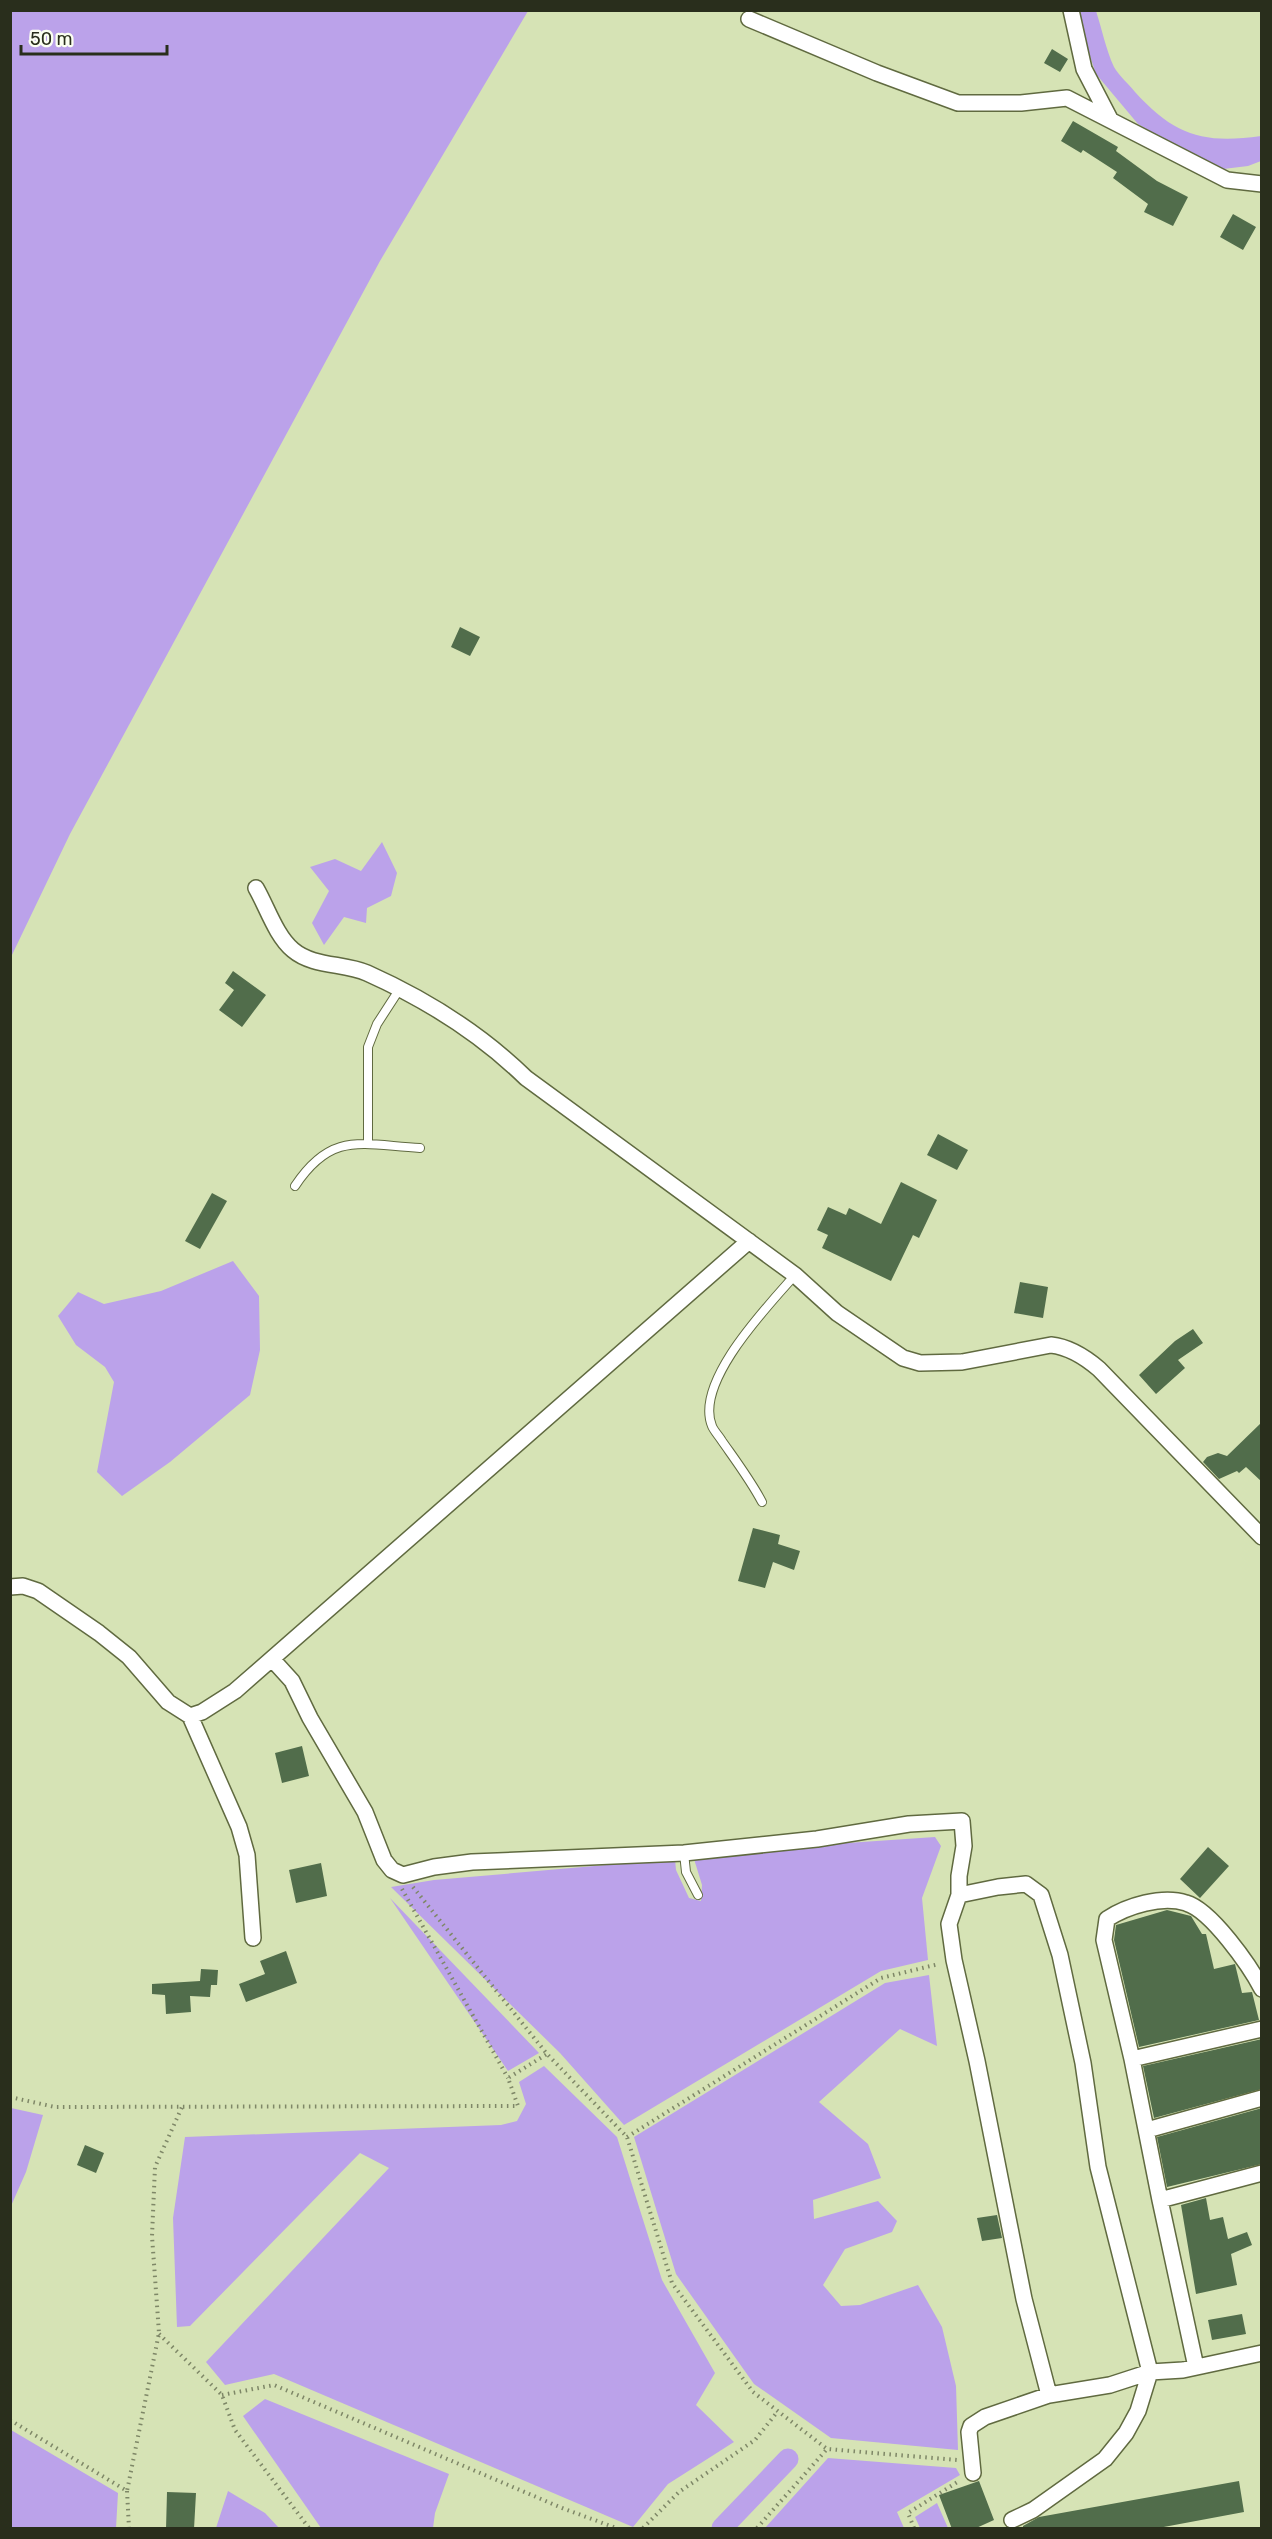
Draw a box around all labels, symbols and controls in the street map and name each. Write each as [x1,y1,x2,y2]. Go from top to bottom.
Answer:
scale bar [21,18,166,56]
text: 50 m [30,28,73,50]

